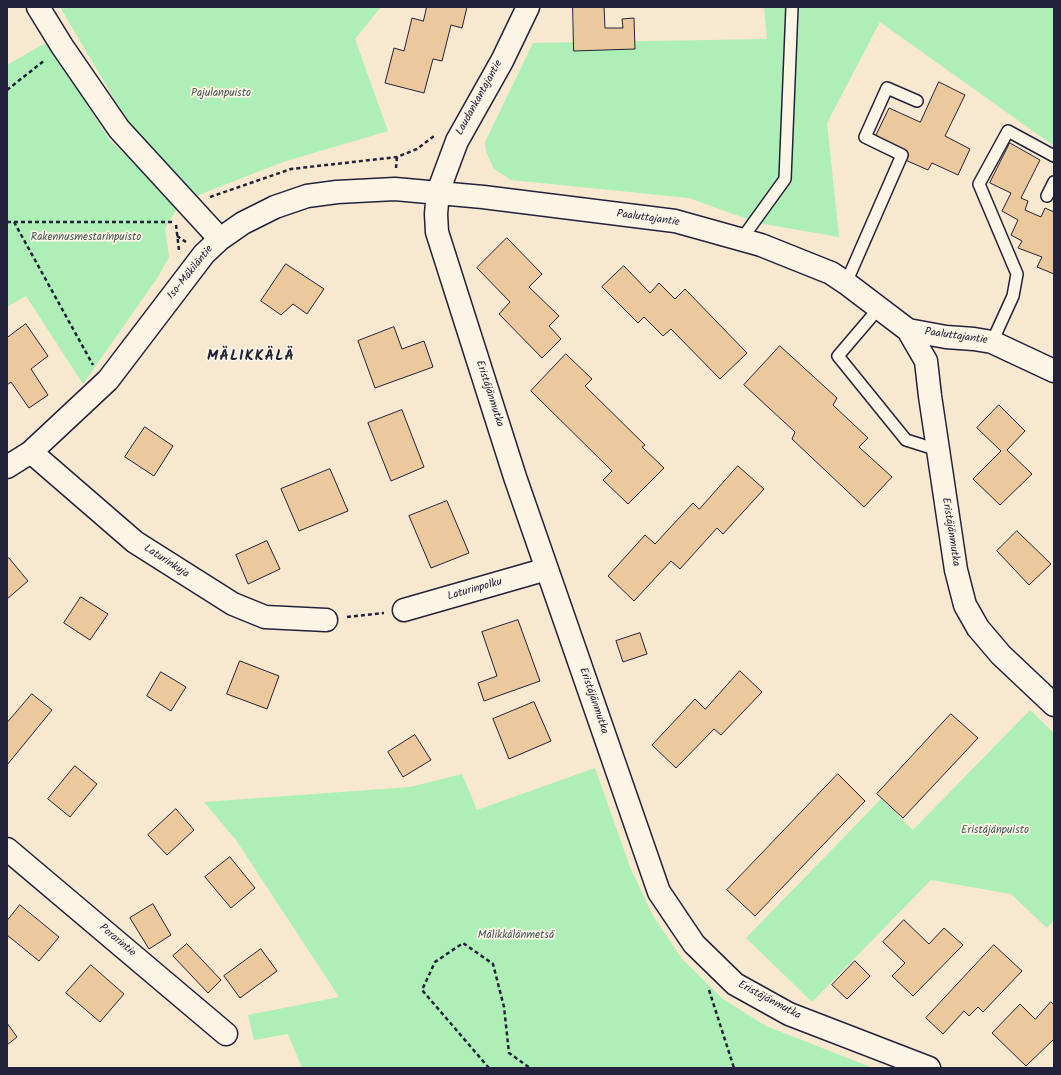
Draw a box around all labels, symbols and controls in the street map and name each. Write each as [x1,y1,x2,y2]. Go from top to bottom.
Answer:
street label: Laudankantajantie [454,58,506,138]
park label: Pajulanpuisto [191,87,251,101]
street label: Paaluttajantie [616,208,680,230]
park label: Rakennusmestarinpuisto [31,231,141,245]
street label: Iso-Mäkiläntie [165,243,217,303]
street label: Paaluttajantie [924,326,988,348]
district label: MÄLIKKÄLÄ [207,348,295,366]
street label: Eristäjänmutka [472,359,506,429]
street label: Eristäjänmutka [938,497,962,567]
street label: Laturinkuja [141,543,191,581]
street label: Laturinpolku [446,576,504,604]
street label: Eristäjänmutka [575,666,611,736]
park label: Eristäjänpuisto [961,824,1029,838]
street label: Porarintie [96,922,138,960]
park label: Mälikkälänmetsä [478,929,554,943]
street label: Eristäjänmutka [735,979,803,1023]

